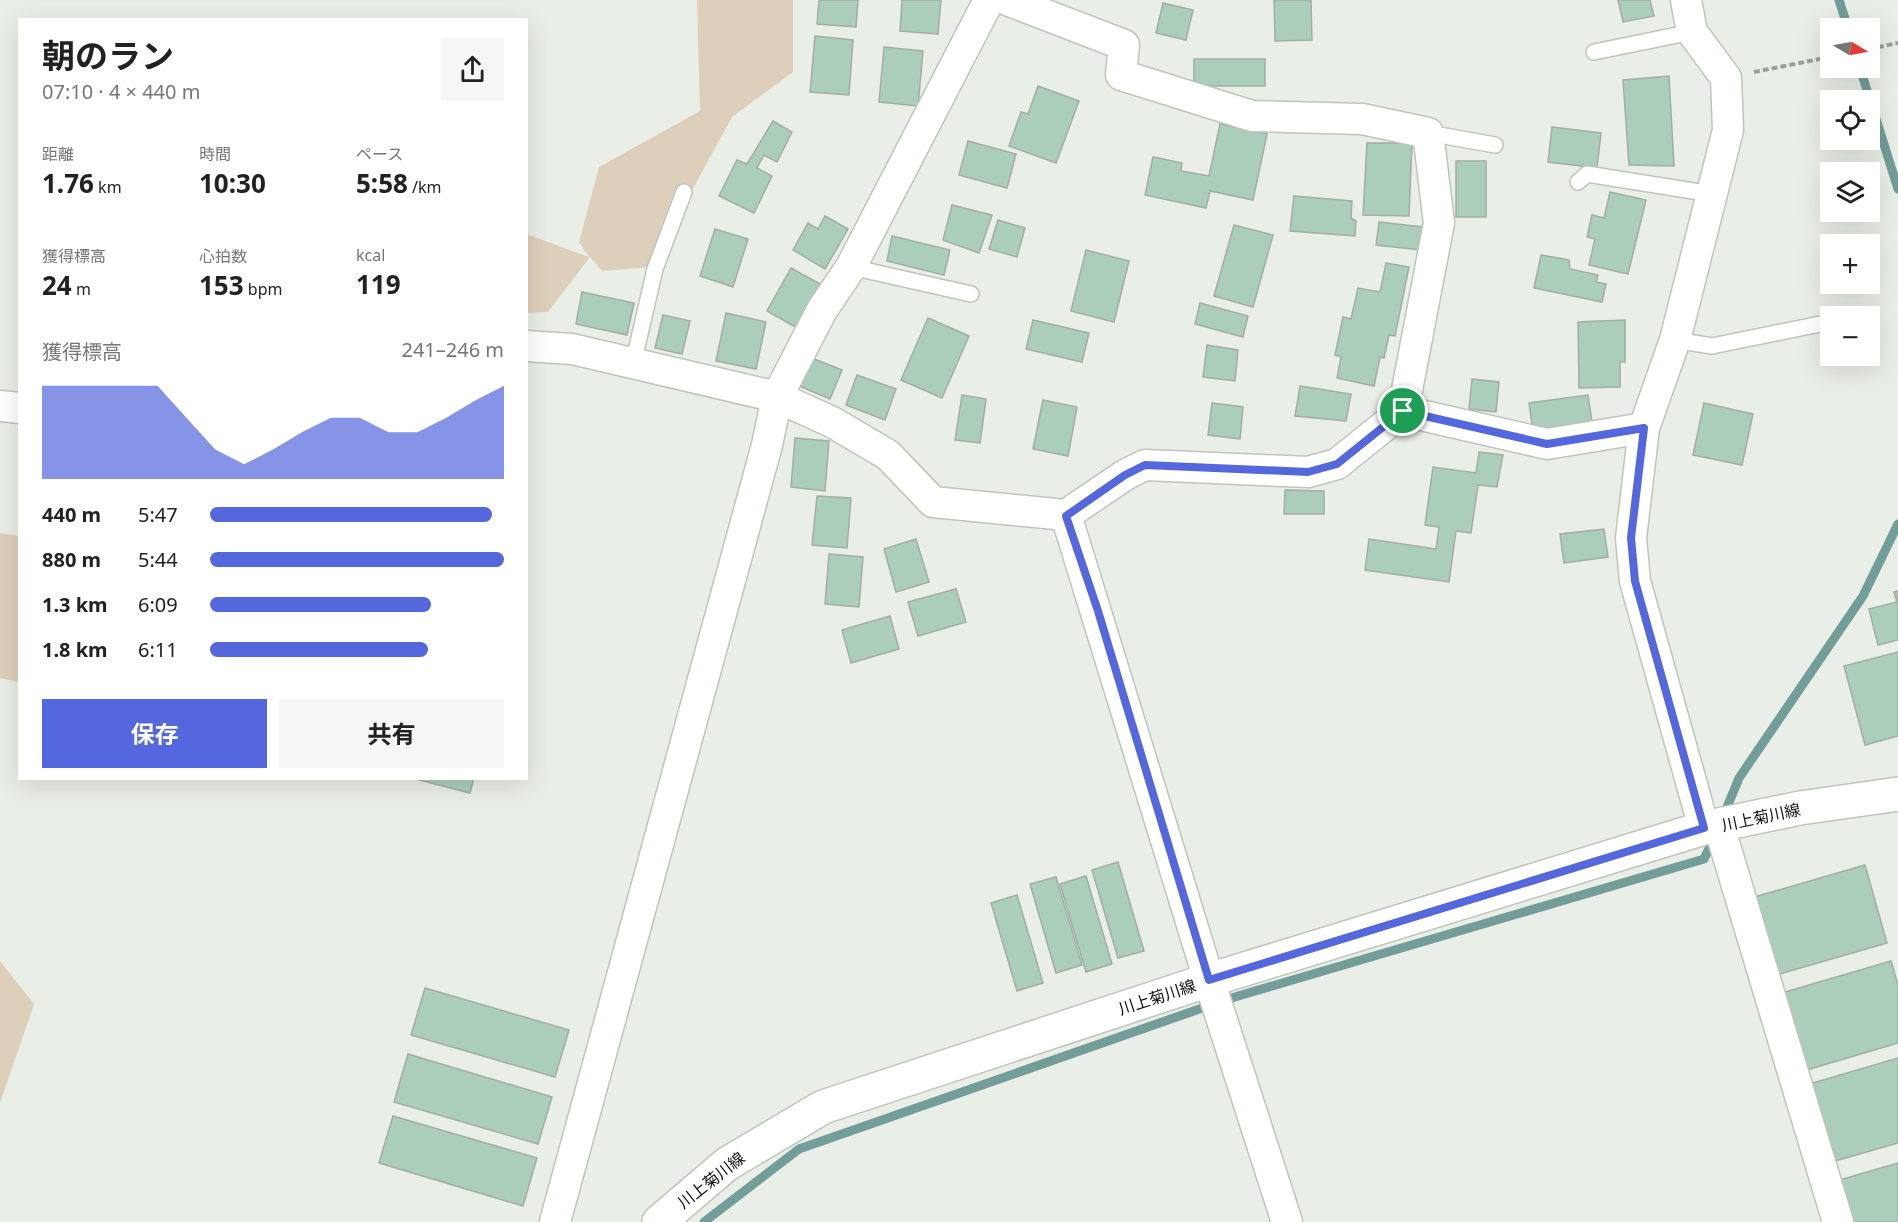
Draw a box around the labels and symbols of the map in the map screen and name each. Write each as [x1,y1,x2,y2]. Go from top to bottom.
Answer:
north arrow [1820,18,1880,78]
pin [1377,385,1428,436]
street label: 川上菊川線 [1720,798,1802,836]
street label: 川上菊川線 [1116,974,1198,1020]
street label: 川上菊川線 [673,1147,749,1213]

